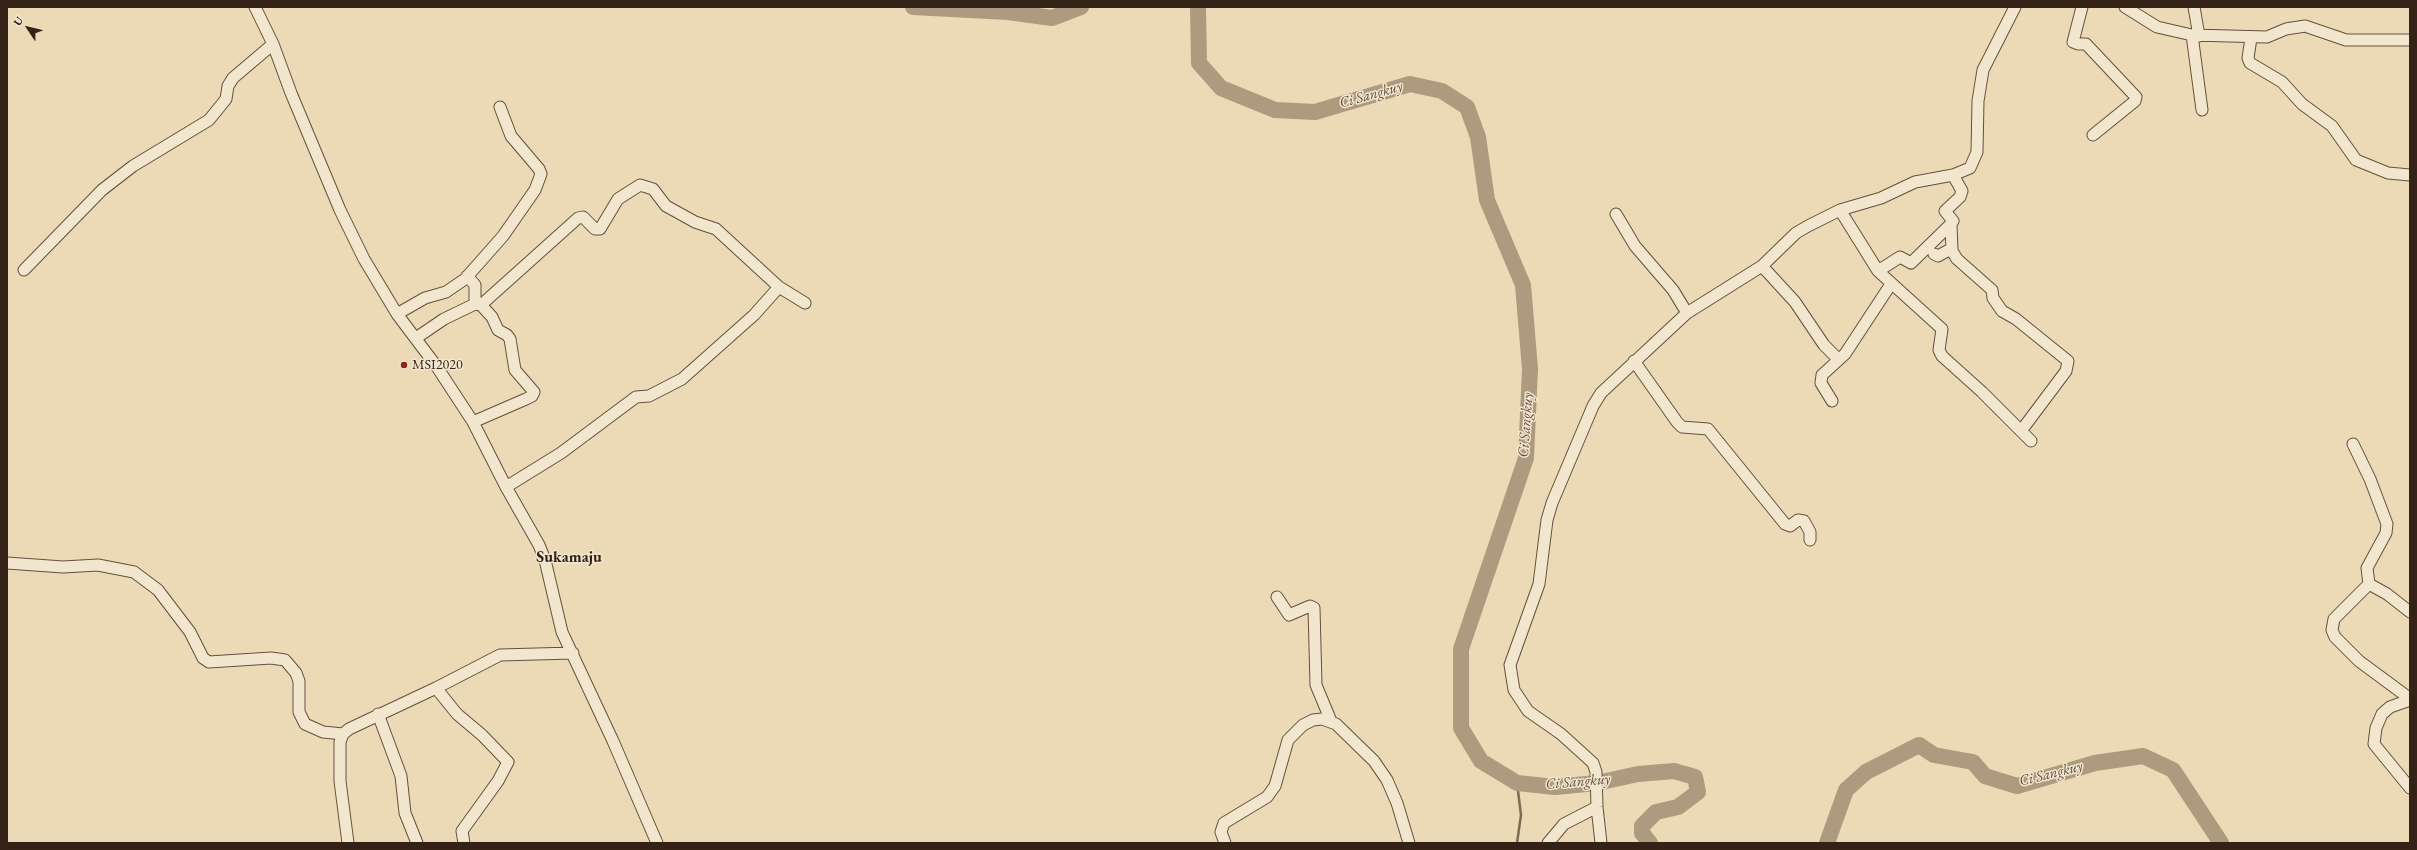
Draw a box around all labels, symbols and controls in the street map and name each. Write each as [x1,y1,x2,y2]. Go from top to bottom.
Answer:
north arrow [8,8,48,48]
text: U [10,14,26,28]
water label: Ci Sangkuy [1337,77,1405,113]
place label: MSI2020 [412,357,463,373]
marker: MSI2020 [399,360,409,370]
water label: Ci Sangkuy [1515,392,1537,458]
district label: Sukamaju [536,548,602,568]
water label: Ci Sangkuy [2017,757,2085,791]
water label: Ci Sangkuy [1545,770,1611,794]

